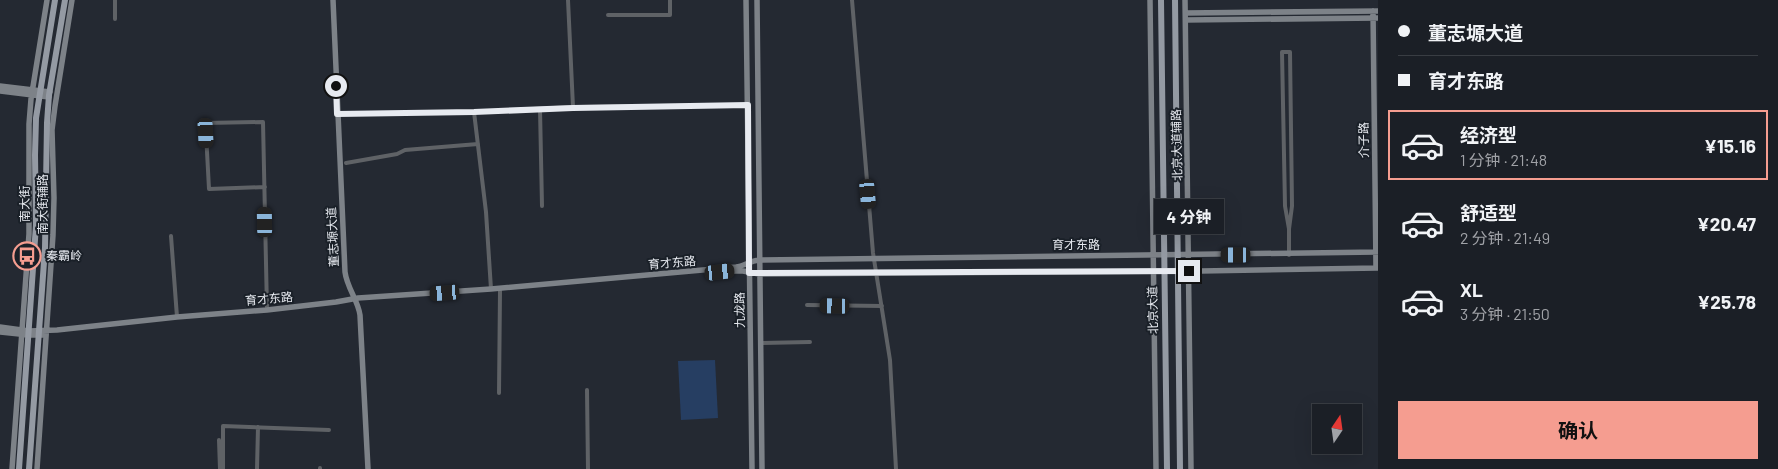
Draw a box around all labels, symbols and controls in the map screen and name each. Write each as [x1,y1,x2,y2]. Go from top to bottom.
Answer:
text: 董志塬大道 [1428,21,1523,44]
text: 育才东路 [1428,69,1504,92]
route start [325,75,347,97]
street label: 北京大道辅路 [1168,109,1184,181]
car [197,118,214,148]
street label: 介子路 [1356,122,1370,158]
icon: car [1400,123,1445,168]
text: 经济型 [1460,123,1517,146]
text: ¥15.16 [1704,134,1756,157]
text: 1 分钟 · 21:48 [1460,150,1547,169]
street label: 南大街辅路 [35,174,49,234]
car [859,178,876,210]
street label: 南大街 [17,186,31,222]
callout: 4 分钟 [1154,198,1224,234]
icon: car [1400,201,1445,246]
text: 舒适型 [1460,201,1517,224]
car [257,207,272,237]
street label: 董志塬大道 [323,207,341,267]
text: 4 分钟 [1167,207,1211,226]
text: ¥20.47 [1697,212,1756,235]
text: 2 分钟 · 21:49 [1460,228,1550,247]
street label: 育才东路 [1052,237,1100,251]
bus stop icon: 秦霸岭 [12,241,42,271]
place label: 秦霸岭 [46,248,82,262]
car [1221,248,1251,263]
street label: 育才东路 [647,253,696,271]
route end [1178,260,1200,282]
car [704,263,735,281]
text: XL [1460,278,1483,301]
icon: car [1400,279,1445,324]
car [429,284,460,302]
street label: 北京大道 [1145,286,1159,334]
street label: 育才东路 [244,289,293,307]
text: ¥25.78 [1697,290,1756,313]
street label: 九龙路 [732,292,746,328]
car [819,298,850,314]
text: 3 分钟 · 21:50 [1460,304,1550,323]
button: 确认 [1398,401,1758,459]
north arrow [1312,404,1362,454]
map controls [1312,404,1362,454]

